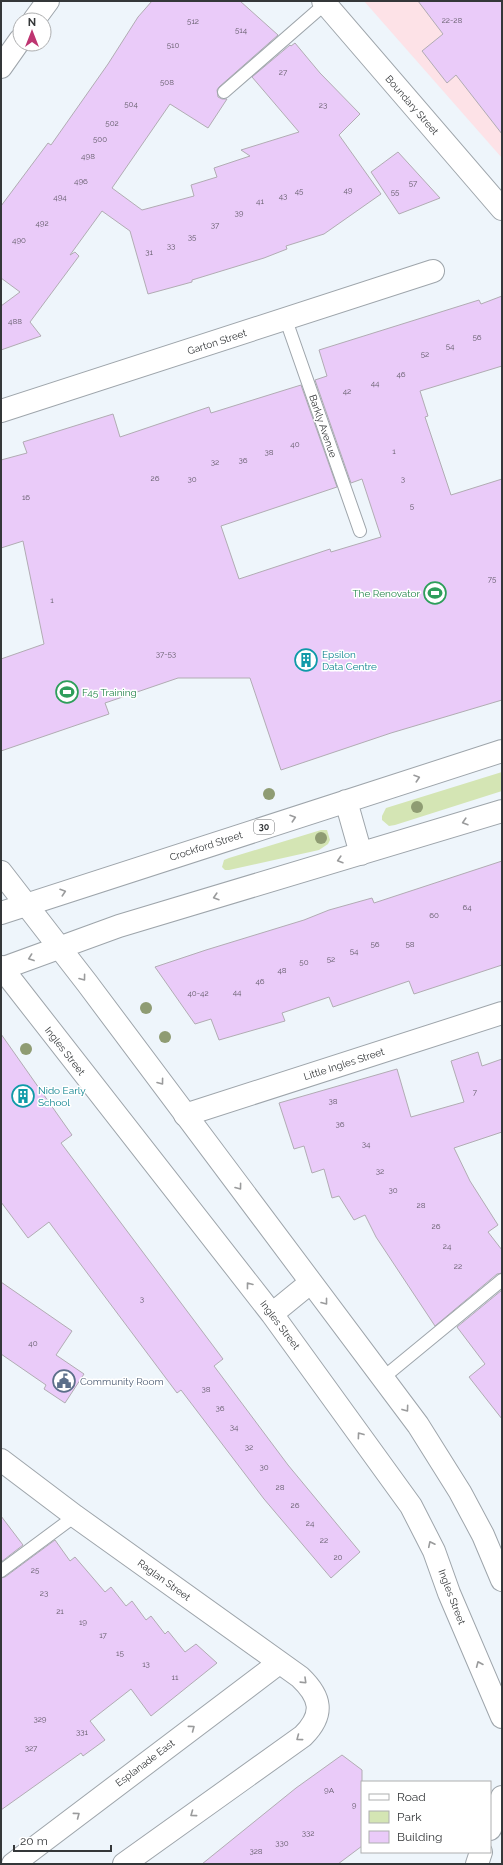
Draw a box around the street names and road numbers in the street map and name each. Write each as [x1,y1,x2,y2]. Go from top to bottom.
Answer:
street label: Boundary Street [383,73,441,137]
street label: Garton Street [186,327,249,357]
street label: Barkly Avenue [307,393,339,459]
road number: 30 [254,820,274,834]
street label: Crockford Street [168,829,244,863]
street label: Ingles Street [43,1025,88,1078]
street label: Little Ingles Street [302,1046,386,1082]
street label: Ingles Street [258,1298,302,1352]
street label: Raglan Street [136,1557,193,1603]
street label: Ingles Street [436,1568,468,1627]
street label: Esplanade East [113,1737,177,1789]

